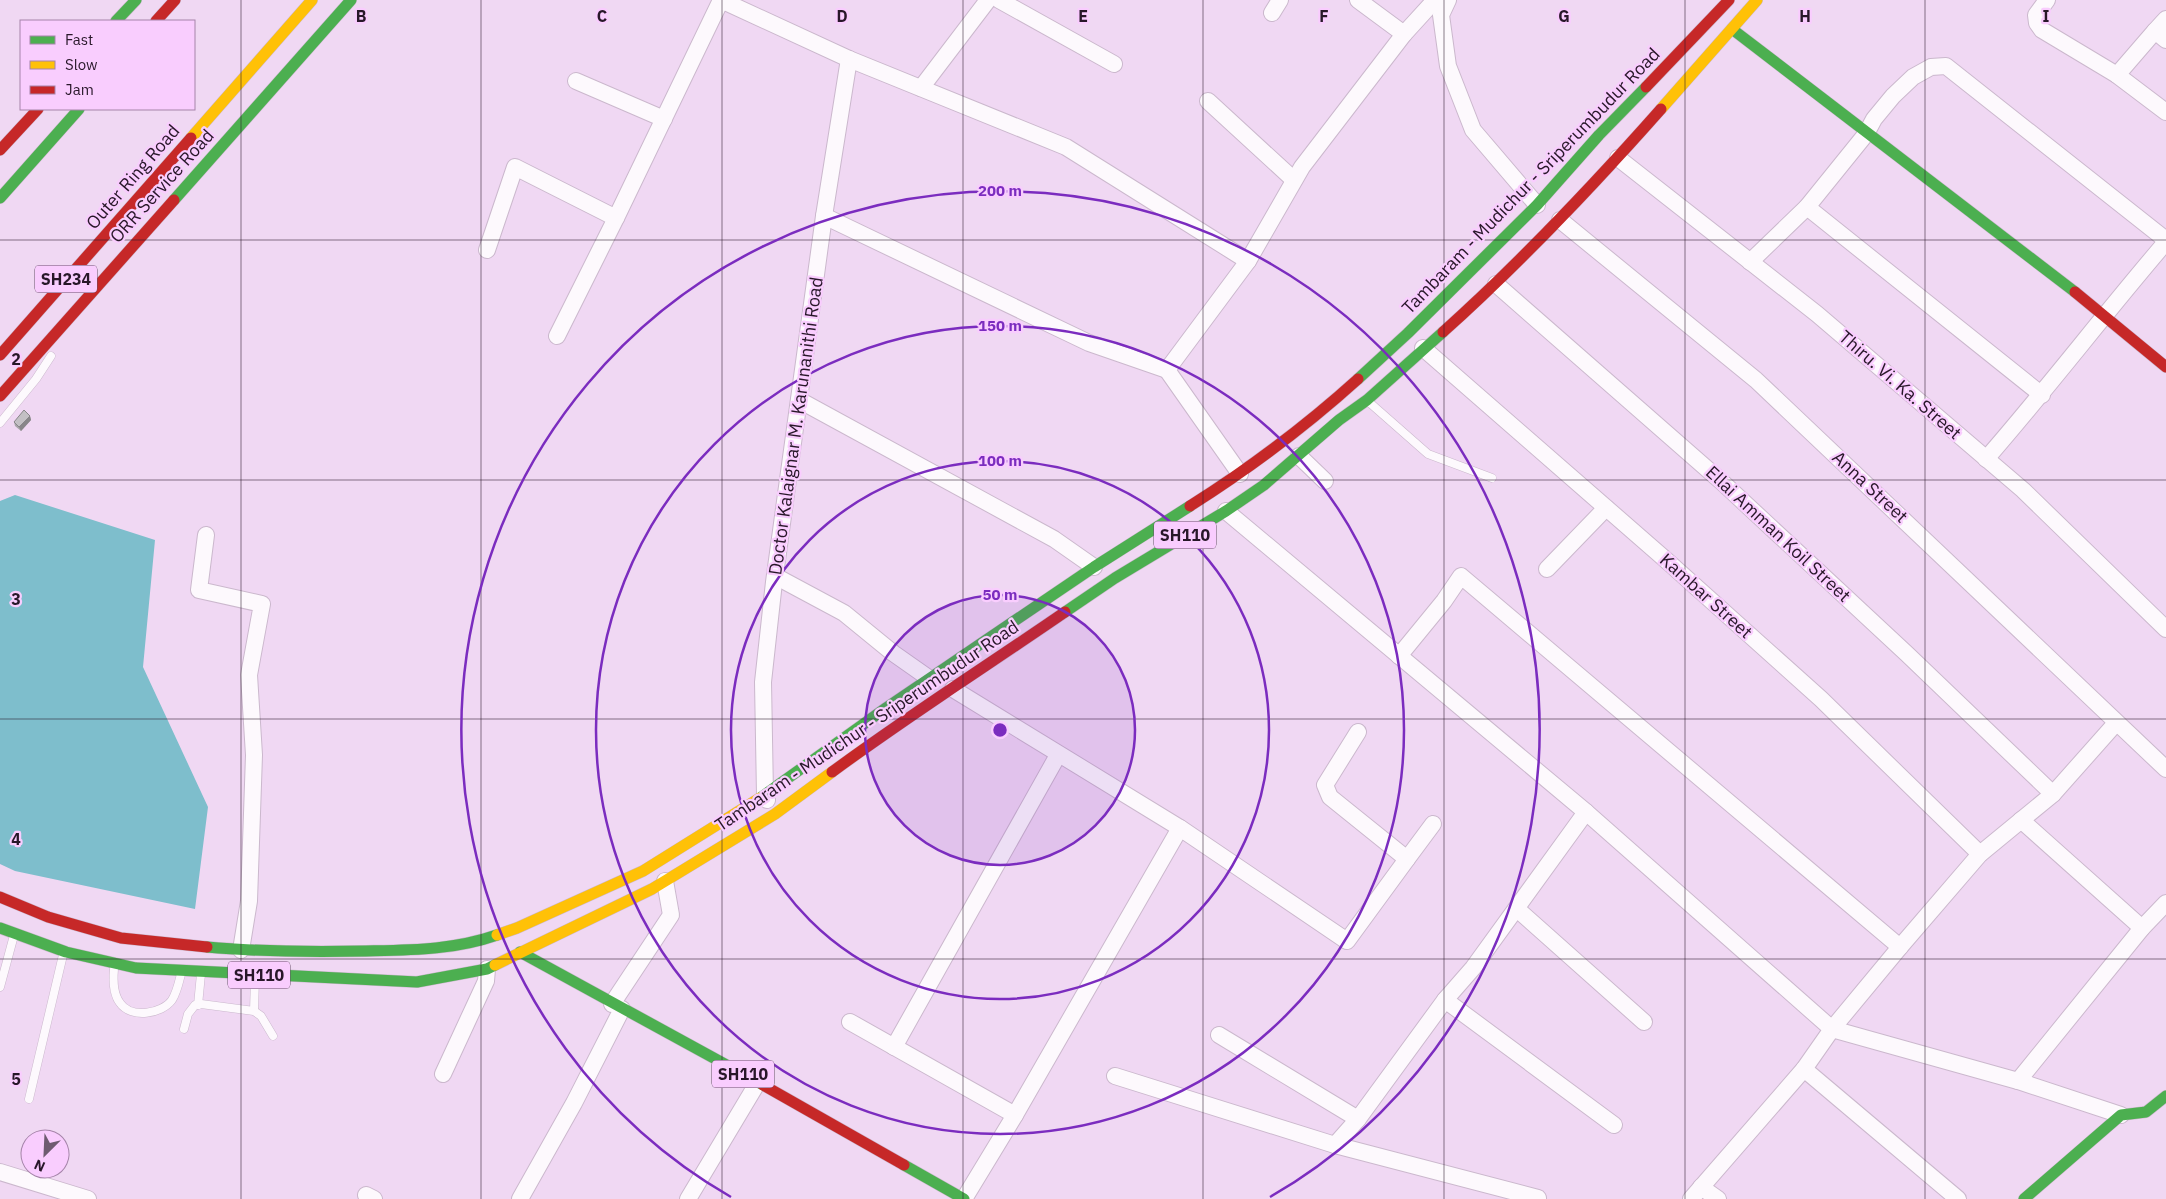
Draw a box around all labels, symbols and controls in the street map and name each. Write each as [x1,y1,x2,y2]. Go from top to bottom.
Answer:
text: B [356,6,367,26]
text: C [597,6,607,26]
text: D [836,6,848,26]
text: E [1078,6,1088,26]
text: F [1319,6,1329,26]
text: G [1558,6,1570,26]
text: H [1799,6,1811,26]
text: I [2043,6,2050,26]
legend [20,20,195,110]
text: Fast [65,30,93,49]
street label: Tambaram - Mudichur - Sriperumbudur Road [1397,43,1664,319]
text: Slow [65,55,98,74]
text: Jam [65,80,94,99]
street label: Outer Ring Road [81,120,184,234]
street label: ORR Service Road [105,124,219,247]
text: 200 m [978,181,1022,200]
road number: SH234 [35,266,97,292]
street label: Doctor Kalaignar M. Karunanithi Road [763,275,828,577]
text: 150 m [978,316,1022,335]
street label: Thiru. Vi. Ka. Street [1834,325,1966,444]
text: 2 [11,349,21,369]
street label: Anna Street [1828,446,1913,528]
text: 100 m [978,451,1022,470]
street label: Ellai Amman Koil Street [1701,461,1856,607]
road number: SH110 [1154,522,1216,548]
street label: Kambar Street [1655,548,1757,643]
text: 50 m [983,585,1017,604]
text: 3 [11,589,21,609]
street label: Tambaram - Mudichur - Sriperumbudur Road [710,615,1023,836]
centre of rings [991,721,1009,739]
text: 4 [11,829,21,849]
road number: SH110 [228,962,290,988]
road number: SH110 [712,1060,774,1088]
text: 5 [11,1069,21,1089]
north arrow [20,1129,70,1179]
text: N [31,1156,48,1176]

